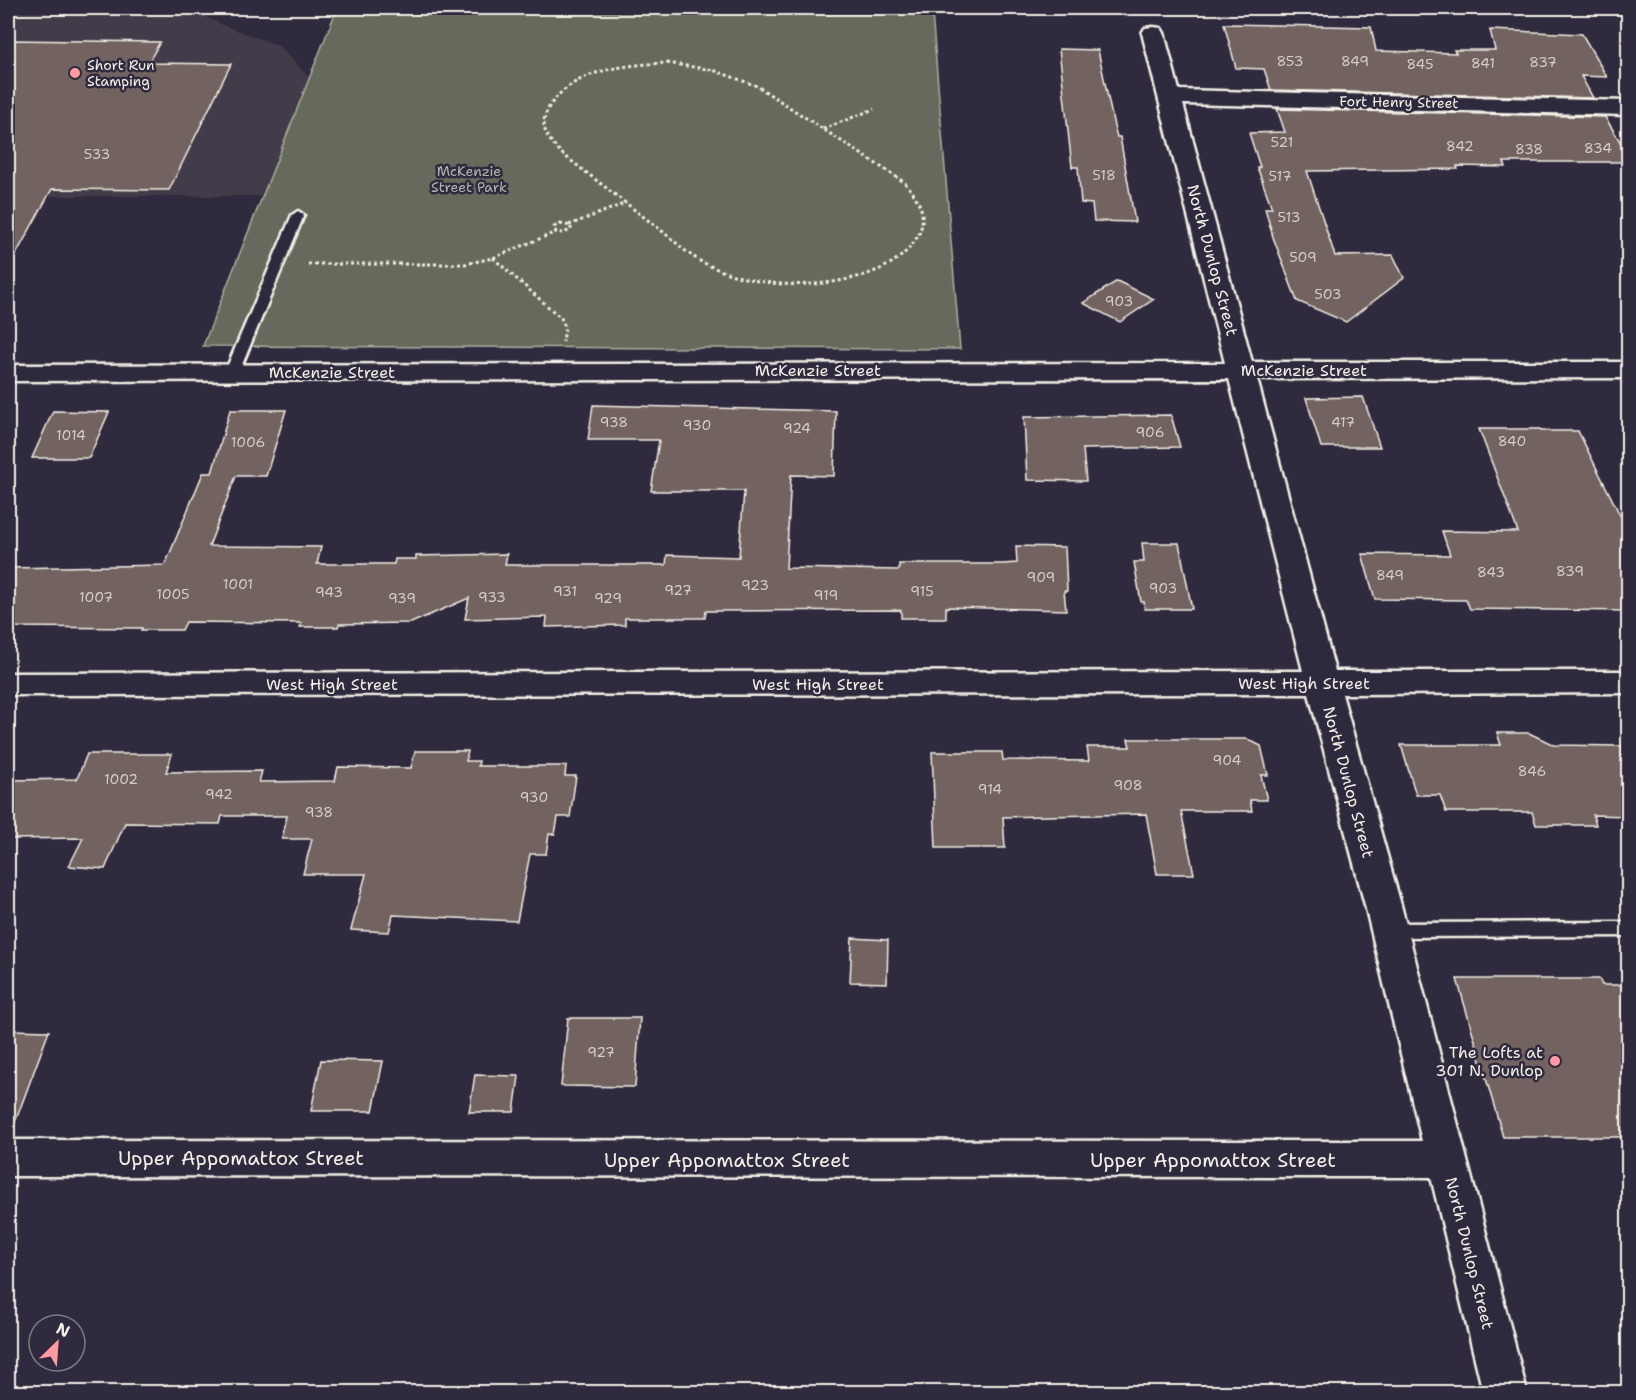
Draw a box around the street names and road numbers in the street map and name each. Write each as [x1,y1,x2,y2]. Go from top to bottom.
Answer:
street label: Fort Henry Street [1339,92,1459,112]
street label: North Dunlop Street [1182,182,1243,338]
street label: McKenzie Street [755,360,881,381]
street label: McKenzie Street [1241,360,1367,381]
street label: McKenzie Street [269,362,395,383]
street label: West High Street [1238,673,1370,694]
street label: West High Street [266,674,398,695]
street label: West High Street [752,674,884,695]
street label: North Dunlop Street [1318,704,1379,860]
street label: Upper Appomattox Street [118,1145,364,1171]
street label: Upper Appomattox Street [604,1147,850,1173]
street label: Upper Appomattox Street [1090,1147,1336,1173]
street label: North Dunlop Street [1440,1175,1499,1331]

